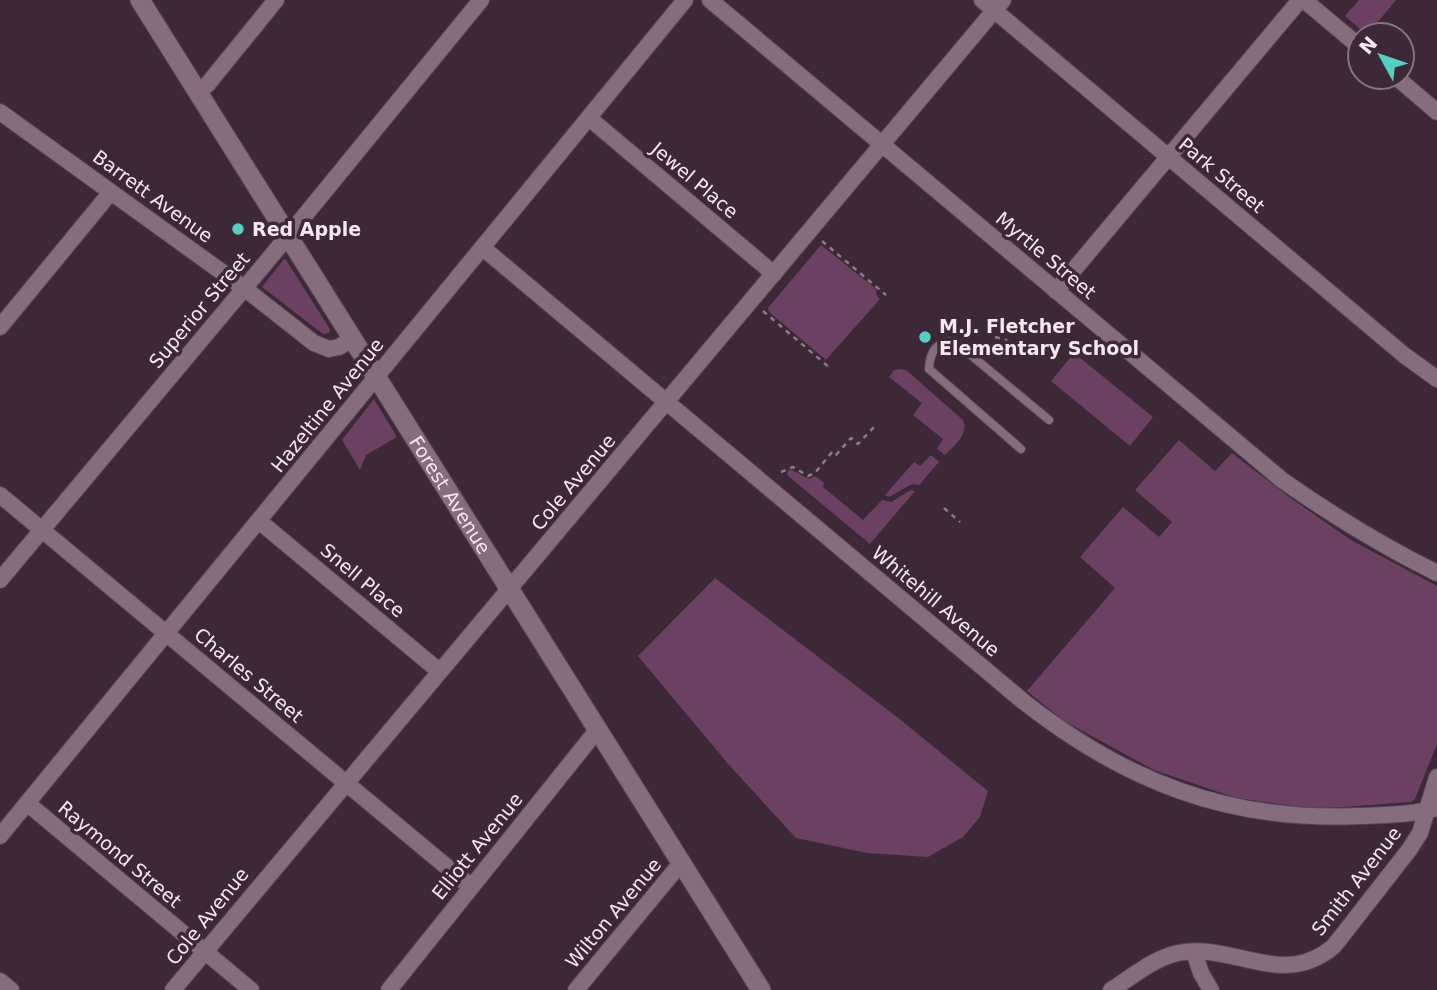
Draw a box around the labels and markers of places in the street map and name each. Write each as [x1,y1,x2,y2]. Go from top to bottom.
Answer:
place label: Red Apple [252,218,361,240]
marker: Red Apple [230,221,246,237]
place label: M.J. Fletcher Elementary School [939,315,1139,359]
marker: M.J. Fletcher Elementary School [917,329,933,345]

